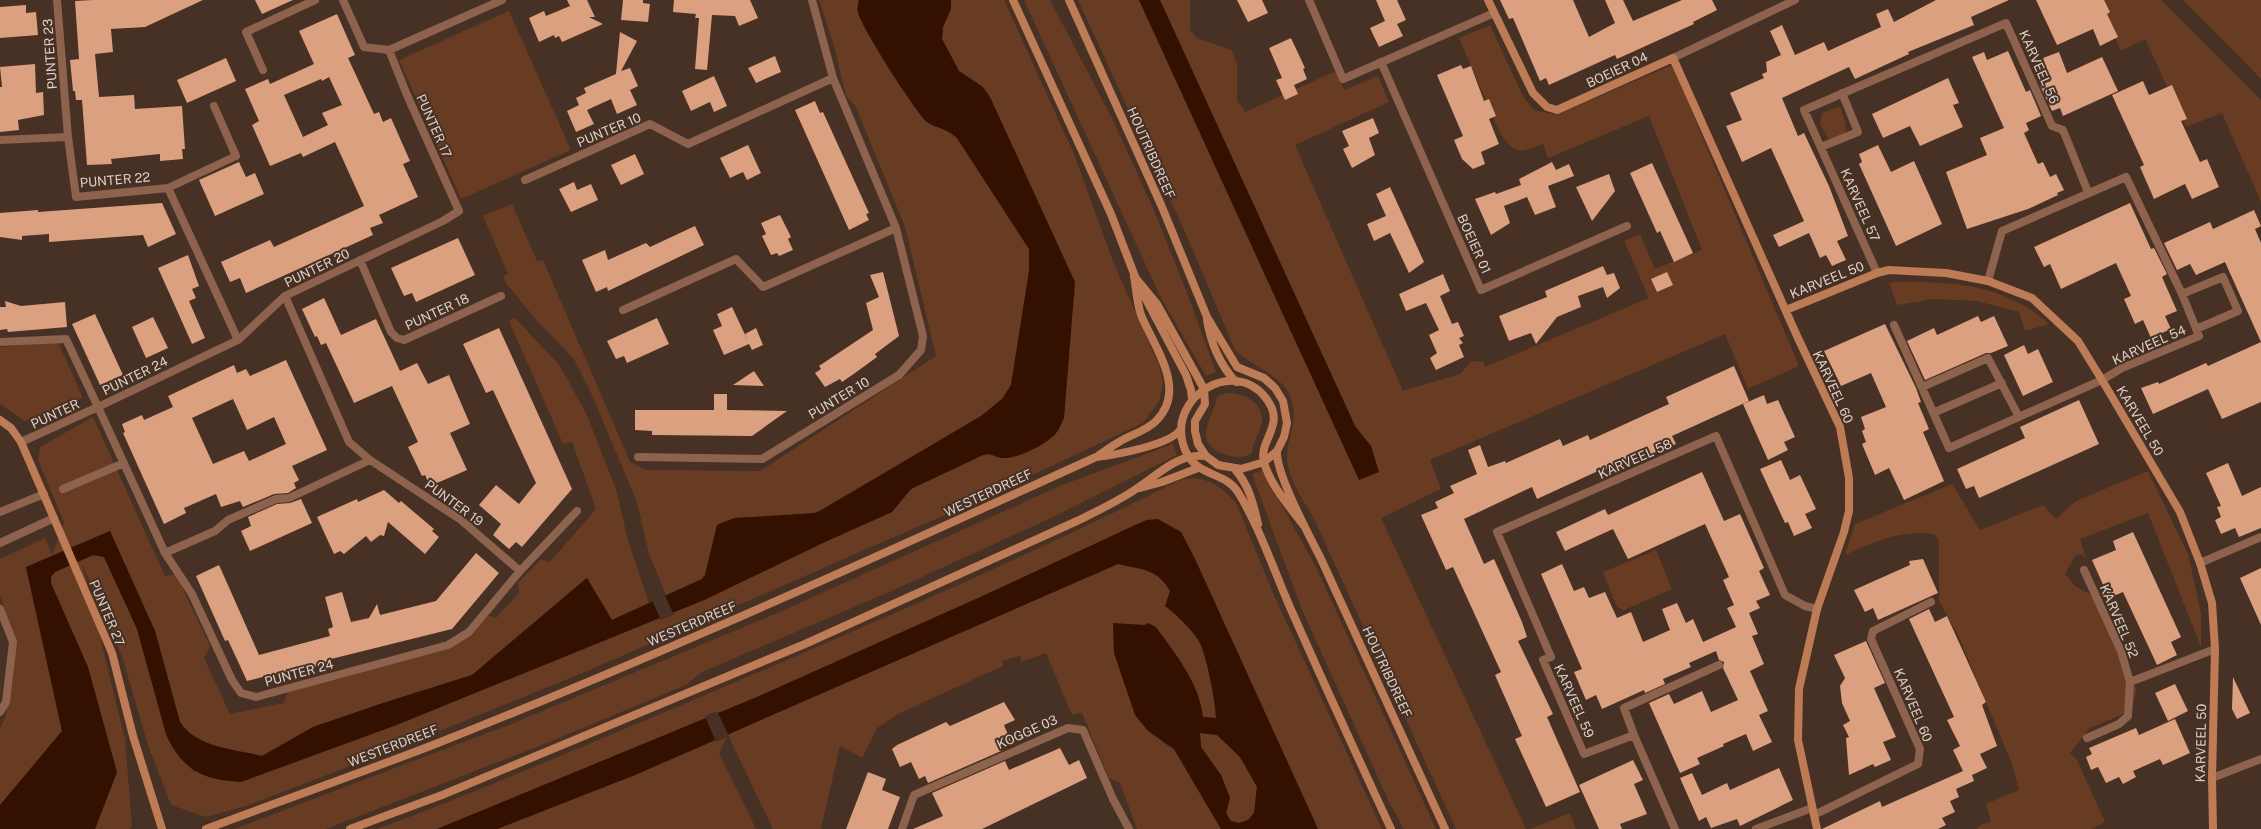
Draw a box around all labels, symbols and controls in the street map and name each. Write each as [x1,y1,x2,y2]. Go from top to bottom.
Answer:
street label: PUNTER 23 [40,18,60,90]
street label: KARVEEL 56 [2016,28,2062,106]
street label: BOEIER 04 [1584,49,1650,91]
street label: PUNTER 17 [413,92,455,160]
street label: HOUTRIBDREEF [1124,105,1178,202]
street label: PUNTER 10 [575,110,643,150]
street label: KARVEEL 57 [1837,166,1883,244]
street label: PUNTER 22 [79,169,151,191]
street label: BOEIER 01 [1454,212,1494,276]
street label: PUNTER 20 [282,246,352,290]
street label: KARVEEL 50 [1788,258,1866,302]
street label: PUNTER 18 [403,291,471,333]
street label: KARVEEL 54 [2110,322,2188,368]
street label: KARVEEL 60 [1810,348,1856,426]
street label: PUNTER 24 [100,354,170,398]
street label: PUNTER 10 [806,374,872,422]
street label: KARVEEL 50 [2113,383,2167,459]
street label: PUNTER [28,396,82,432]
street label: KARVEEL 58 [1596,436,1674,482]
street label: WESTERDREEF [942,466,1035,520]
street label: PUNTER 19 [422,477,486,529]
street label: PUNTER 27 [86,578,128,649]
street label: KARVEEL 52 [2097,582,2141,660]
street label: WESTERDREEF [645,598,739,650]
street label: HOUTRIBDREEF [1359,624,1415,720]
street label: PUNTER 24 [263,657,335,689]
street label: KARVEEL 59 [1551,662,1597,740]
street label: KARVEEL 60 [1891,666,1935,744]
street label: KARVEEL 50 [2193,703,2209,782]
street label: KOGGE 03 [994,712,1060,752]
street label: WESTERDREEF [346,722,441,770]

